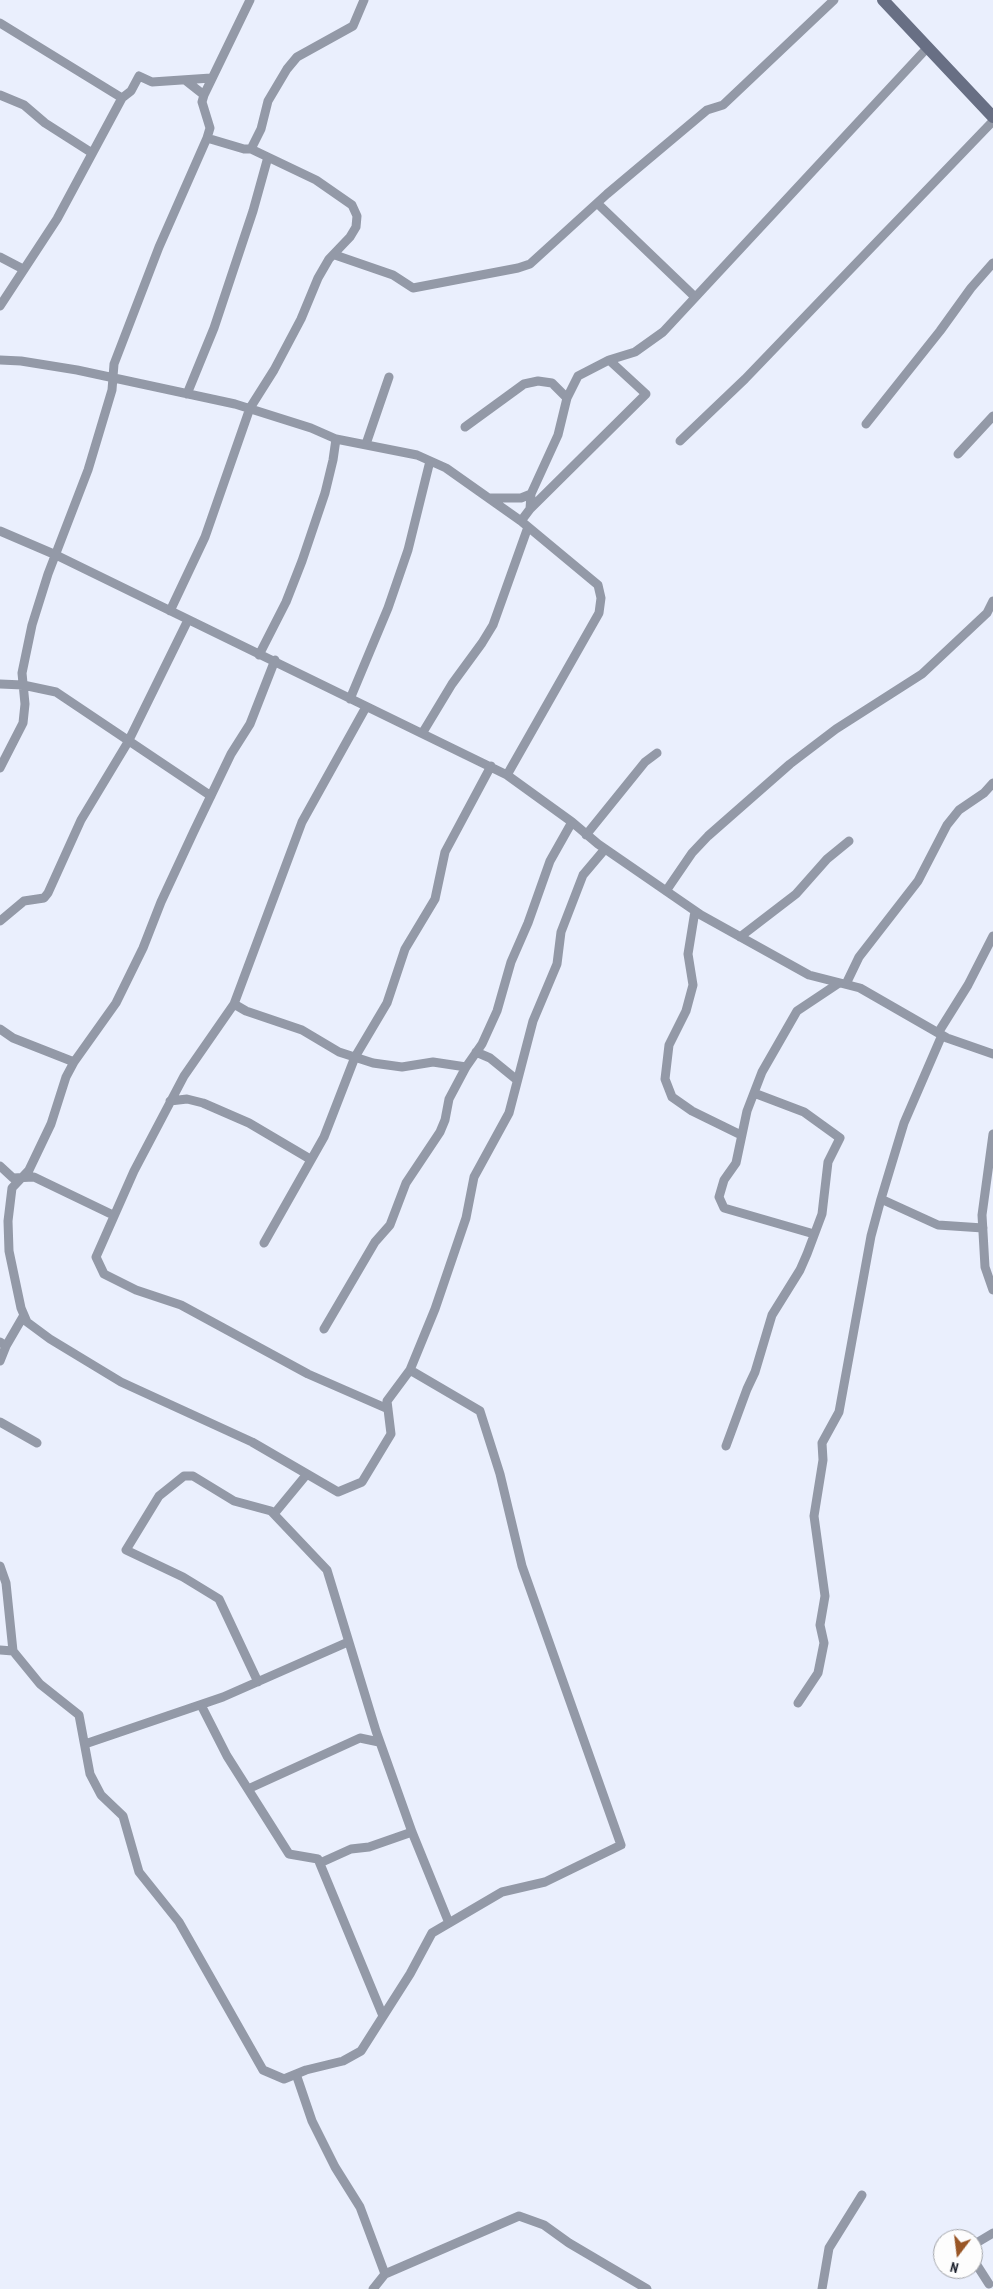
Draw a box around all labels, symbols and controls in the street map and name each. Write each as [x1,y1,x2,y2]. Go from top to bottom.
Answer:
north arrow [933,2229,983,2279]
text: N [948,2258,960,2277]

